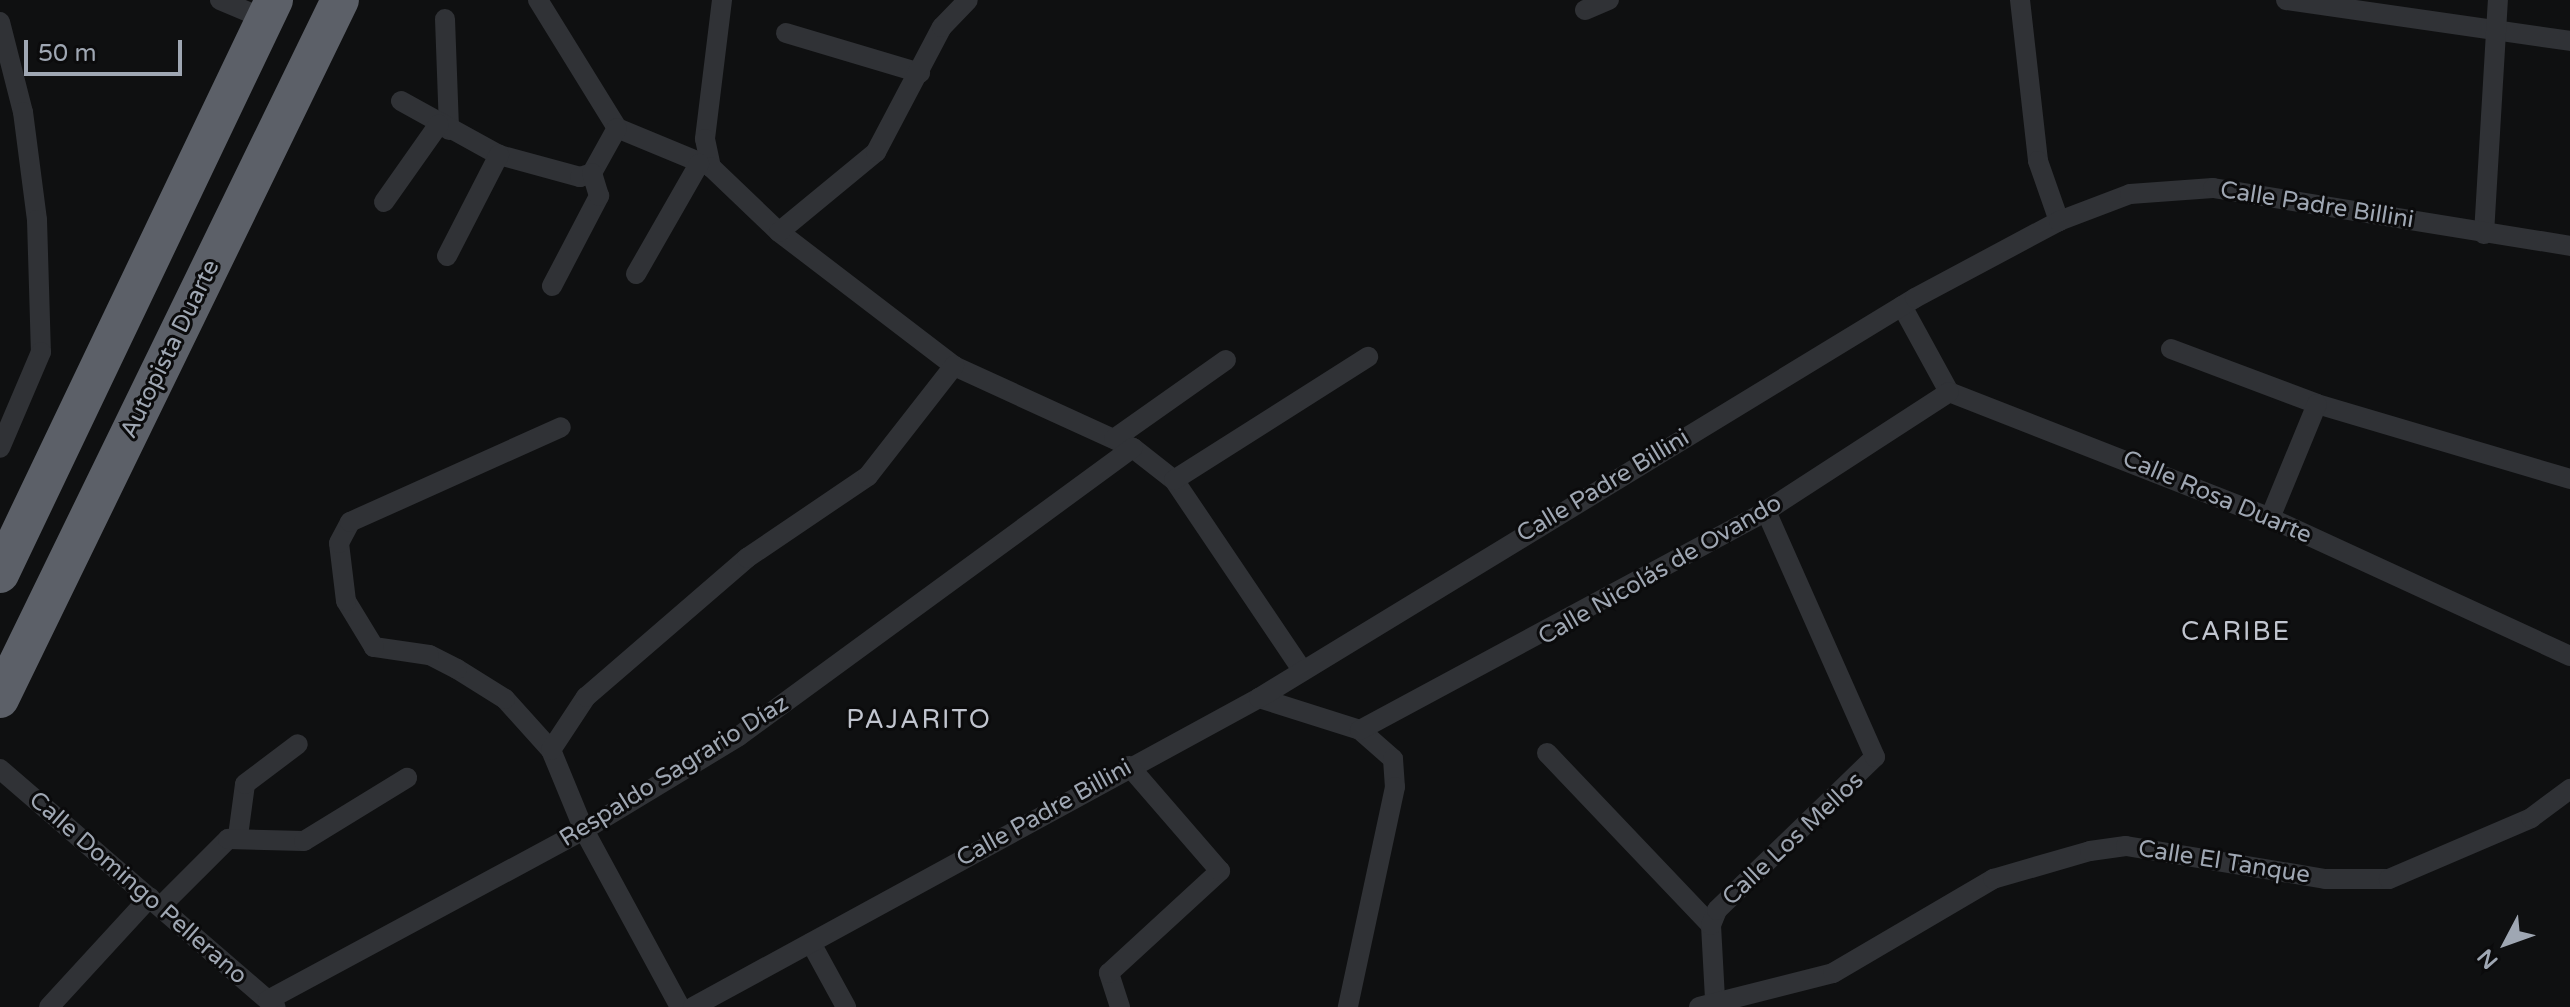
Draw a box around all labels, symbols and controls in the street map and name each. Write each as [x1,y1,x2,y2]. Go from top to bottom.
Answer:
scale bar [28,24,186,74]
text: 50 m [38,39,96,68]
street label: Calle Padre Billini [2218,175,2416,235]
street label: Autopista Duarte [114,255,226,443]
street label: Calle Padre Billini [1512,423,1694,549]
street label: Calle Rosa Duarte [2118,444,2316,550]
street label: Calle Nicolás de Ovando [1533,488,1787,652]
district label: CARIBE [2181,616,2291,648]
street label: Respaldo Sagrario Díaz [554,689,794,853]
district label: PAJARITO [846,704,992,736]
street label: Calle Padre Billini [951,753,1137,873]
street label: Calle Los Mellos [1716,766,1870,912]
street label: Calle Domingo Pellerano [23,785,253,991]
street label: Calle El Tanque [2136,834,2312,890]
north arrow [2466,903,2546,983]
text: N [2472,944,2504,974]

